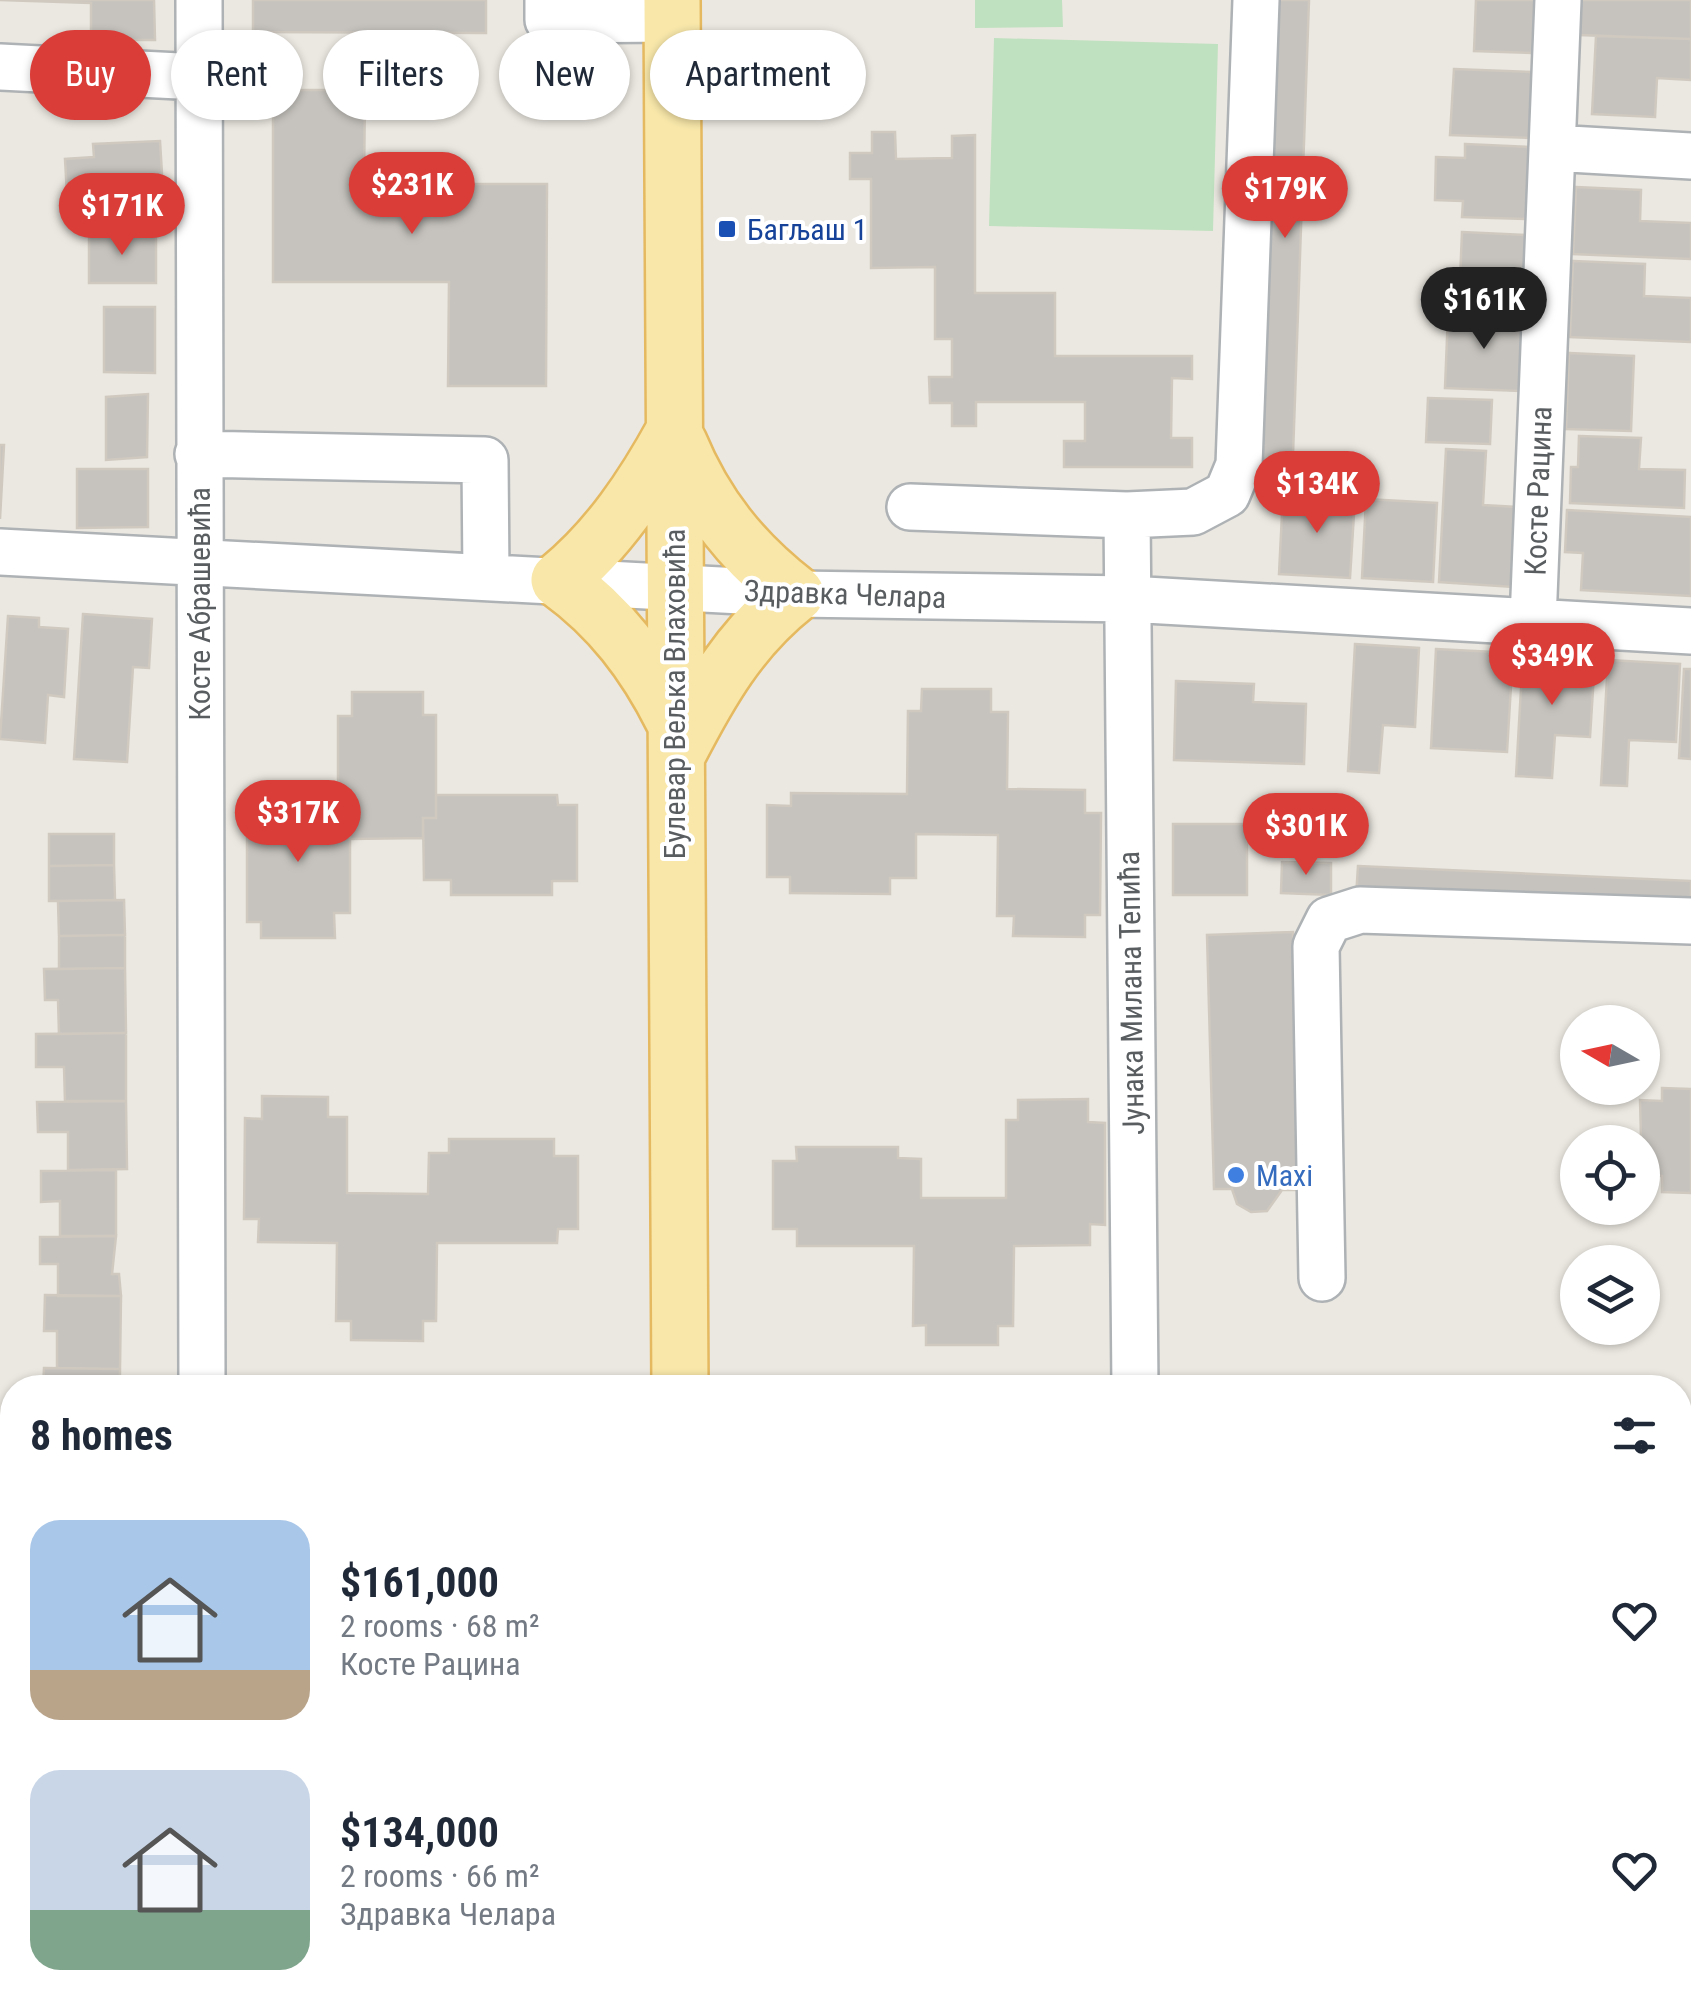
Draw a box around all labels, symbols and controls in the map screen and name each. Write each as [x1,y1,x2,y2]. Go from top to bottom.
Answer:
chip: Buy [30,30,151,120]
chip: Rent [171,30,303,120]
chip: Filters [323,30,479,120]
chip: New [499,30,630,120]
chip: Apartment [650,30,866,120]
pin: $231K [342,152,482,237]
pin: $179K [1215,156,1355,241]
text: $231K [371,165,453,203]
text: $179K [1244,169,1326,207]
pin: $171K [52,173,192,258]
text: $171K [81,186,163,224]
place label: Багљаш 1 [747,212,868,247]
marker: Багљаш 1 [716,218,738,240]
pin: $161K [1414,267,1554,352]
text: $161K [1443,280,1525,318]
street label: Косте Рацина [1518,406,1558,576]
pin: $134K [1247,451,1387,536]
text: $134K [1276,464,1358,502]
street label: Косте Абрашевића [182,487,217,721]
street label: Булевар Вељка Влаховића [657,529,692,859]
street label: Здравка Челара [743,573,947,615]
pin: $349K [1482,623,1622,708]
text: $349K [1511,636,1593,674]
pin: $317K [228,780,368,865]
text: $317K [257,793,339,831]
pin: $301K [1236,793,1376,878]
text: $301K [1265,806,1347,844]
street label: Јунака Милана Тепића [1111,851,1151,1135]
north arrow [1560,1005,1660,1105]
map controls [1560,1005,1660,1345]
button: locate [1560,1125,1660,1225]
place label: Maxi [1256,1158,1313,1193]
marker: Maxi [1225,1164,1247,1186]
button: layers [1560,1245,1660,1345]
icon: filters [1607,1408,1662,1463]
text: 8 homes [30,1411,173,1460]
text: $161,000 [340,1558,499,1607]
icon: home [110,1560,230,1680]
icon: heart [1607,1593,1662,1648]
text: 2 rooms · 68 m² [340,1607,539,1645]
text: Косте Рацина [340,1645,521,1683]
text: $134,000 [340,1808,499,1857]
icon: home [110,1810,230,1930]
icon: heart [1607,1843,1662,1898]
text: 2 rooms · 66 m² [340,1857,539,1895]
text: Здравка Челара [340,1895,556,1933]

